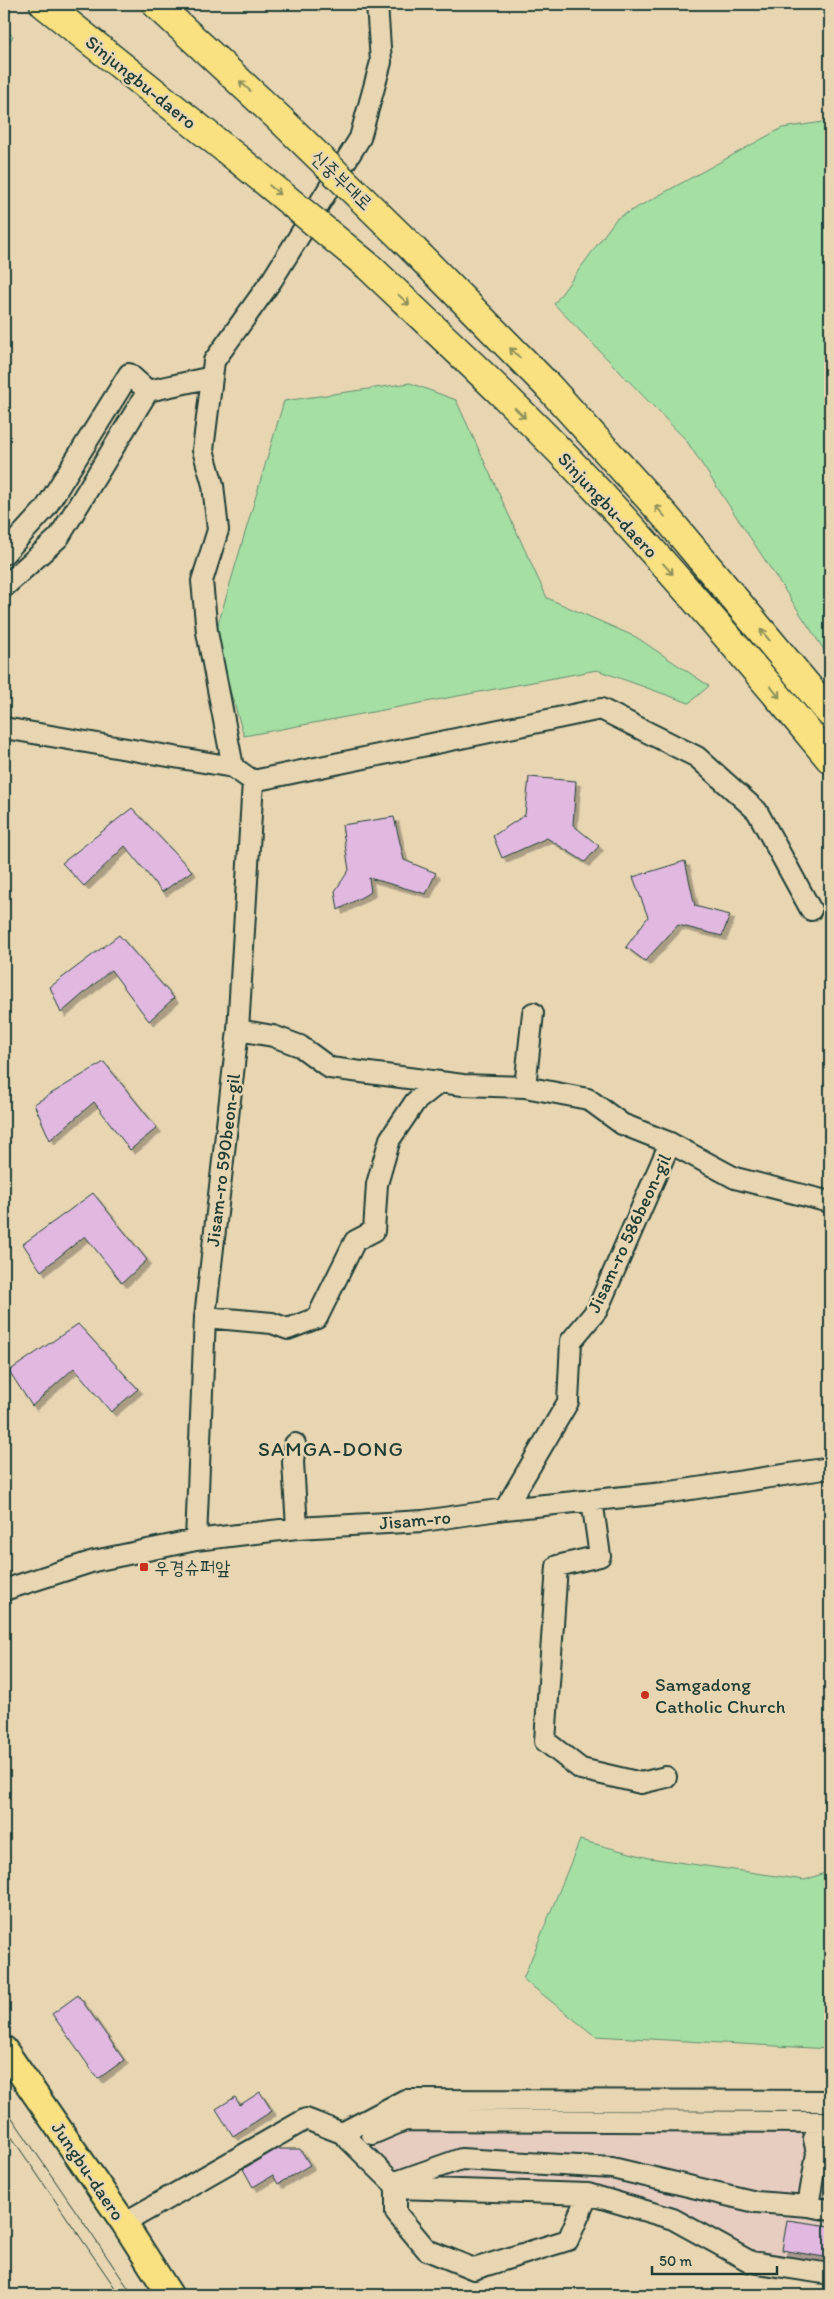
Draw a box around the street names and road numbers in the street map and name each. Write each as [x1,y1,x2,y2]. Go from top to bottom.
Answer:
street label: Sinjungbu-daero [81,30,201,134]
street label: 신중부대로 [307,145,377,215]
street label: Sinjungbu-daero [553,447,663,563]
street label: Jisam-ro 590beon-gil [201,1072,245,1248]
street label: Jisam-ro 586beon-gil [582,1149,676,1316]
street label: Jisam-ro [378,1505,452,1535]
street label: Jungbu-daero [47,2117,129,2225]

